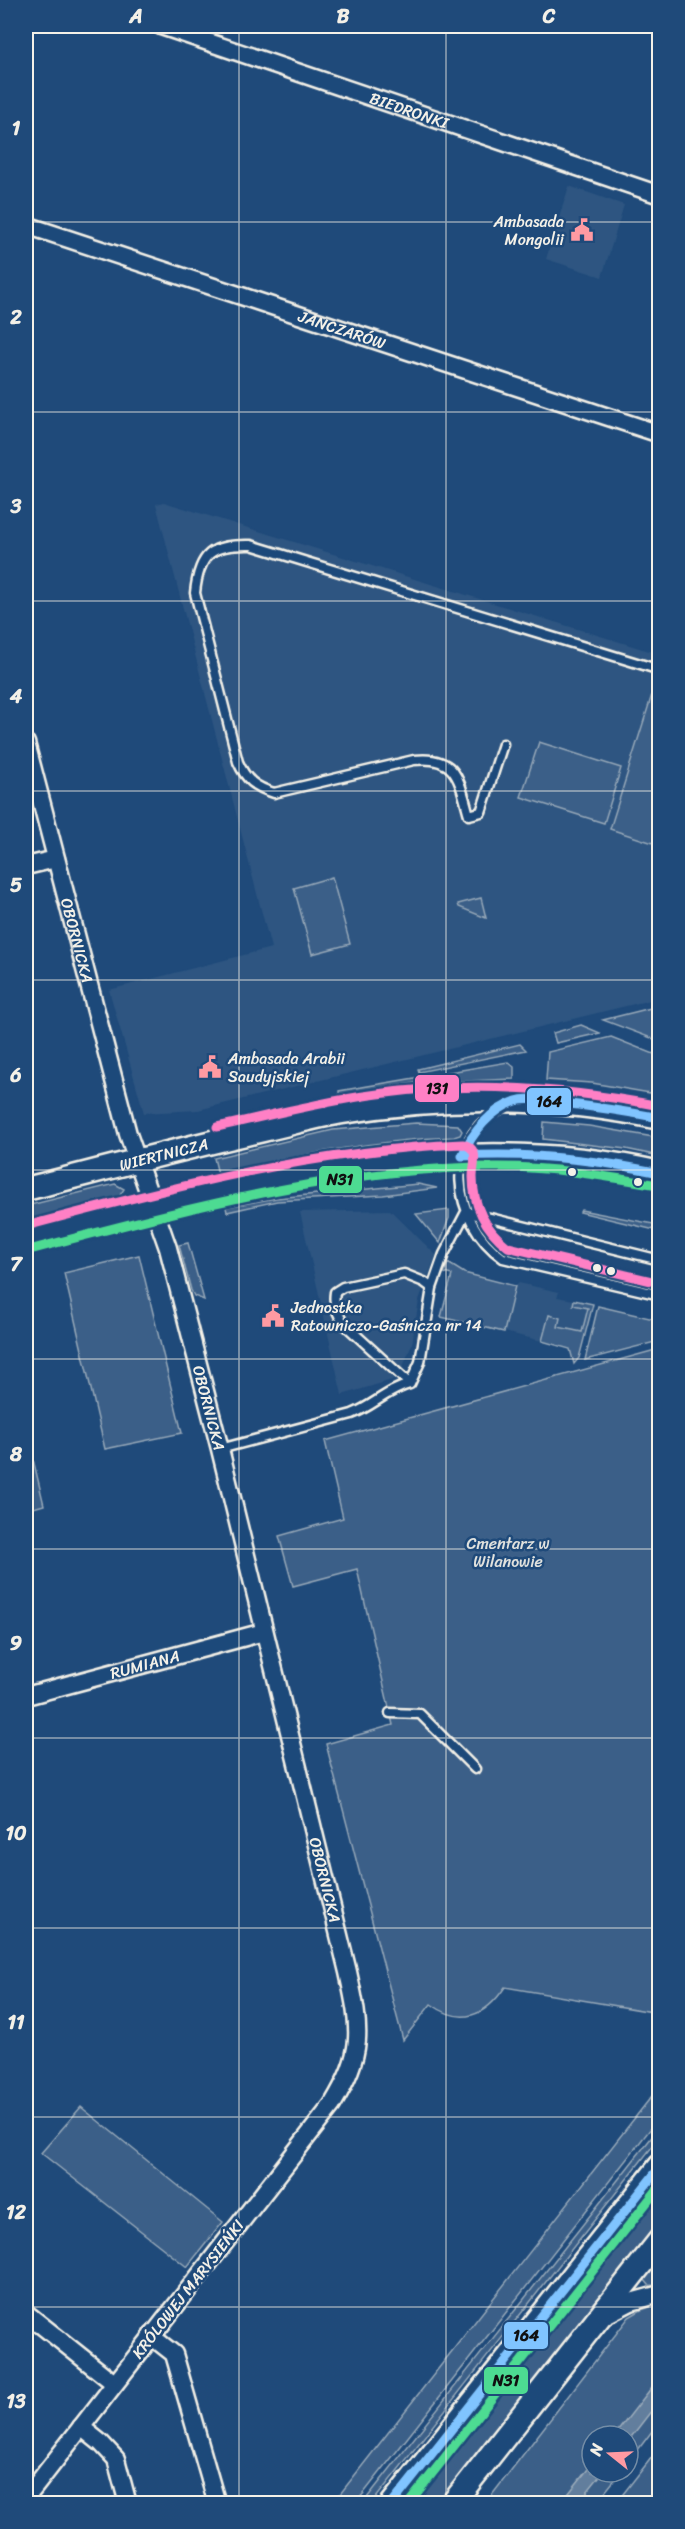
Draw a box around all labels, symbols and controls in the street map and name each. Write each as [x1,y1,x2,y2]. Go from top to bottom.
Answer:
text: A [128,0,143,34]
text: B [337,0,350,34]
text: C [542,0,556,34]
street label: BIEDRONKI [366,83,454,137]
text: 1 [12,111,21,146]
place label: Ambasada Mongolii [493,207,565,254]
public building icon: Ambasada Mongolii [569,217,595,243]
text: 2 [9,300,22,335]
street label: JANCZARÓW [294,301,390,357]
text: 3 [10,489,22,524]
text: 4 [9,679,23,714]
text: 5 [10,868,22,903]
street label: OBORNICKA [52,895,103,986]
place label: Ambasada Arabii Saudyjskiej [227,1044,346,1091]
public building icon: Ambasada Arabii Saudyjskiej [197,1054,223,1080]
text: 6 [9,1058,22,1093]
line badge: 131 [414,1074,460,1103]
text: 131 [426,1074,448,1103]
line badge: 164 [526,1087,572,1116]
text: 164 [536,1087,562,1116]
street label: WIERTNICZA [116,1129,211,1179]
line badge: N31 [318,1165,363,1194]
text: N31 [326,1165,353,1194]
unlabelled marker [566,1166,578,1178]
unlabelled marker [632,1176,644,1188]
text: 7 [10,1247,23,1282]
unlabelled marker [591,1262,603,1274]
unlabelled marker [605,1265,617,1277]
place label: Jednostka Ratowniczo-Gaśnicza nr 14 [290,1293,482,1340]
public building icon: Jednostka Ratowniczo-Gaśnicza nr 14 [260,1303,286,1329]
street label: OBORNICKA [184,1362,234,1454]
text: 8 [9,1437,23,1472]
park label: Cmentarz w Wilanowie [467,1529,549,1576]
text: 9 [10,1626,22,1661]
street label: RUMIANA [107,1641,183,1687]
text: 10 [5,1816,27,1851]
street label: OBORNICKA [301,1834,350,1925]
text: 11 [7,2005,25,2040]
text: 12 [6,2195,27,2230]
street label: KRÓLOWEJ MARYSIEŃKI [124,2213,252,2365]
line badge: 164 [503,2321,549,2350]
text: 164 [513,2321,539,2350]
line badge: N31 [483,2366,529,2395]
text: N31 [492,2366,519,2395]
text: 13 [6,2384,26,2419]
north arrow [580,2424,640,2484]
text: N [580,2439,612,2460]

